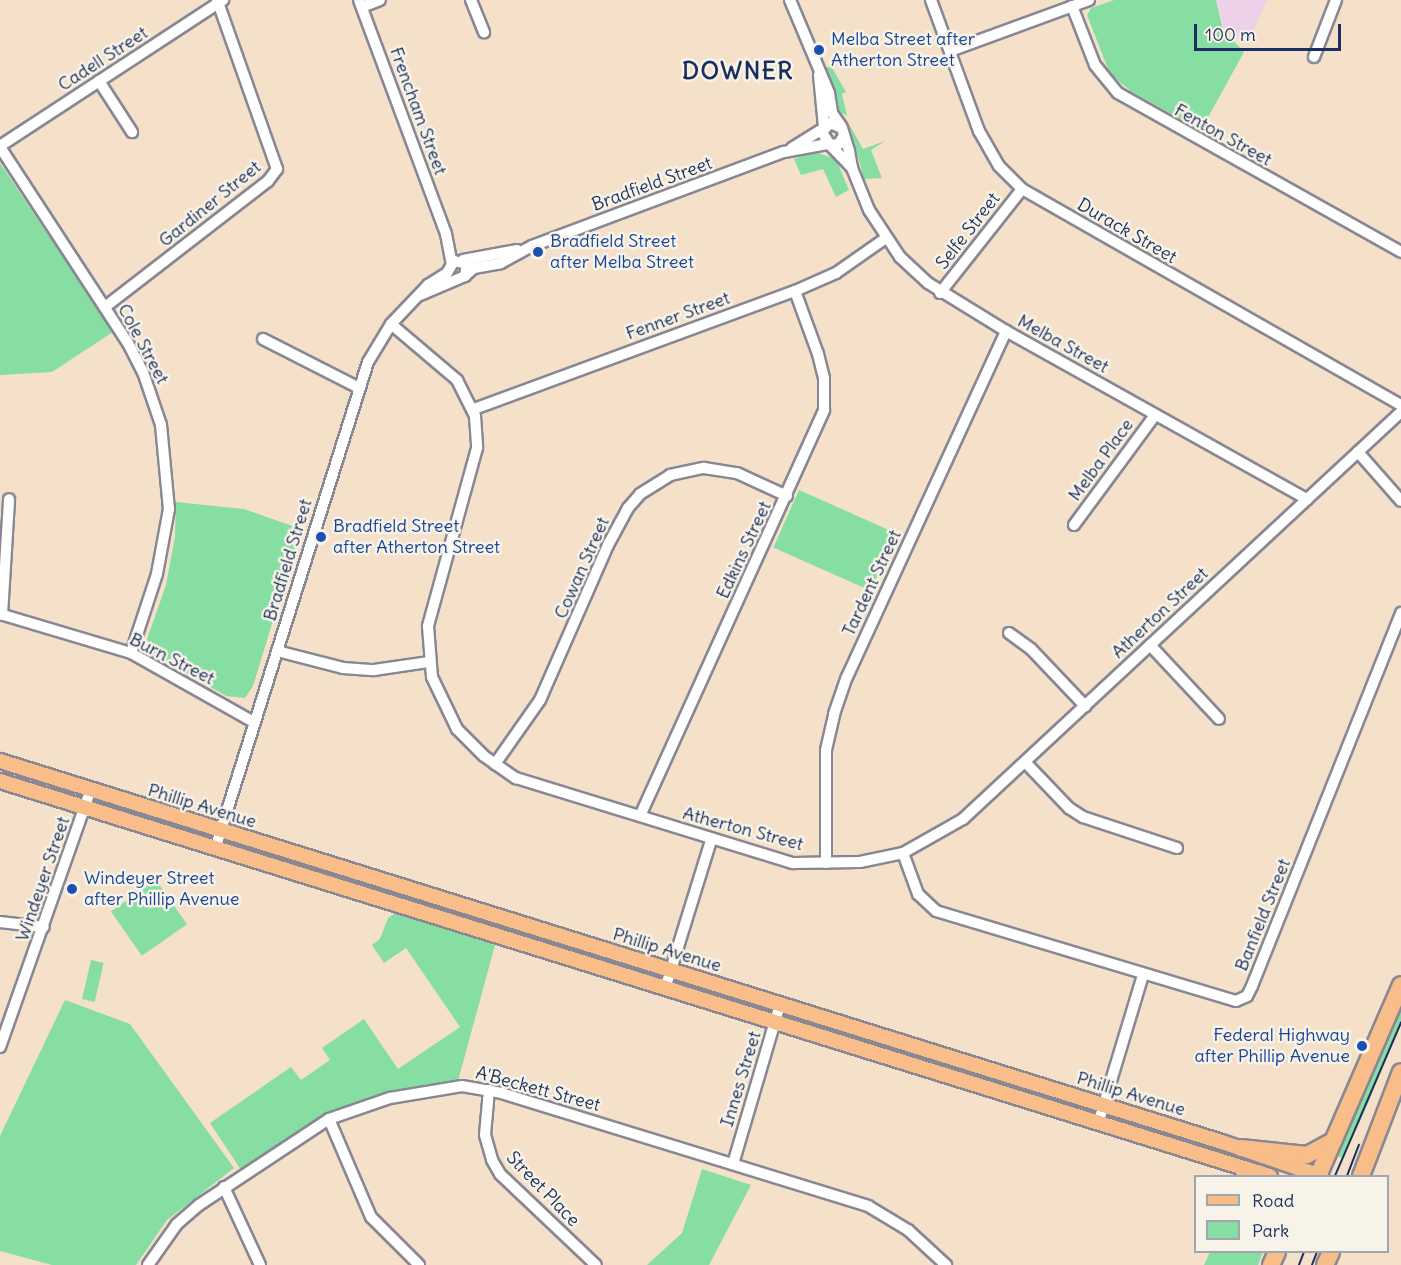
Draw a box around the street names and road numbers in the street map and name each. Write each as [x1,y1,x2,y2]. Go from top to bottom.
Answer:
street label: Cadell Street [54,22,152,96]
street label: Frencham Street [385,44,451,178]
street label: Fenton Street [1170,99,1276,171]
street label: Bradfield Street [589,152,715,216]
street label: Gardiner Street [155,156,265,252]
street label: Selfe Street [931,188,1005,274]
street label: Durack Street [1073,194,1181,268]
street label: Fenner Street [623,287,733,345]
street label: Cole Street [113,300,173,388]
street label: Melba Street [1014,310,1112,378]
street label: Melba Place [1064,415,1138,505]
street label: Bradfield Street [259,496,317,624]
street label: Edkins Street [712,498,776,602]
street label: Cowan Street [550,514,614,622]
street label: Tardent Street [838,527,906,639]
street label: Atherton Street [1107,563,1213,663]
street label: Burn Street [126,628,218,690]
street label: Phillip Avenue [145,779,259,833]
street label: Atherton Street [680,803,806,855]
street label: Windeyer Street [12,814,74,944]
street label: Banfield Street [1231,856,1295,974]
street label: Phillip Avenue [610,923,724,977]
street label: Innes Street [716,1029,766,1129]
street label: A'Beckett Street [473,1062,603,1116]
street label: Phillip Avenue [1074,1067,1188,1121]
street label: Street Place [502,1147,584,1231]

